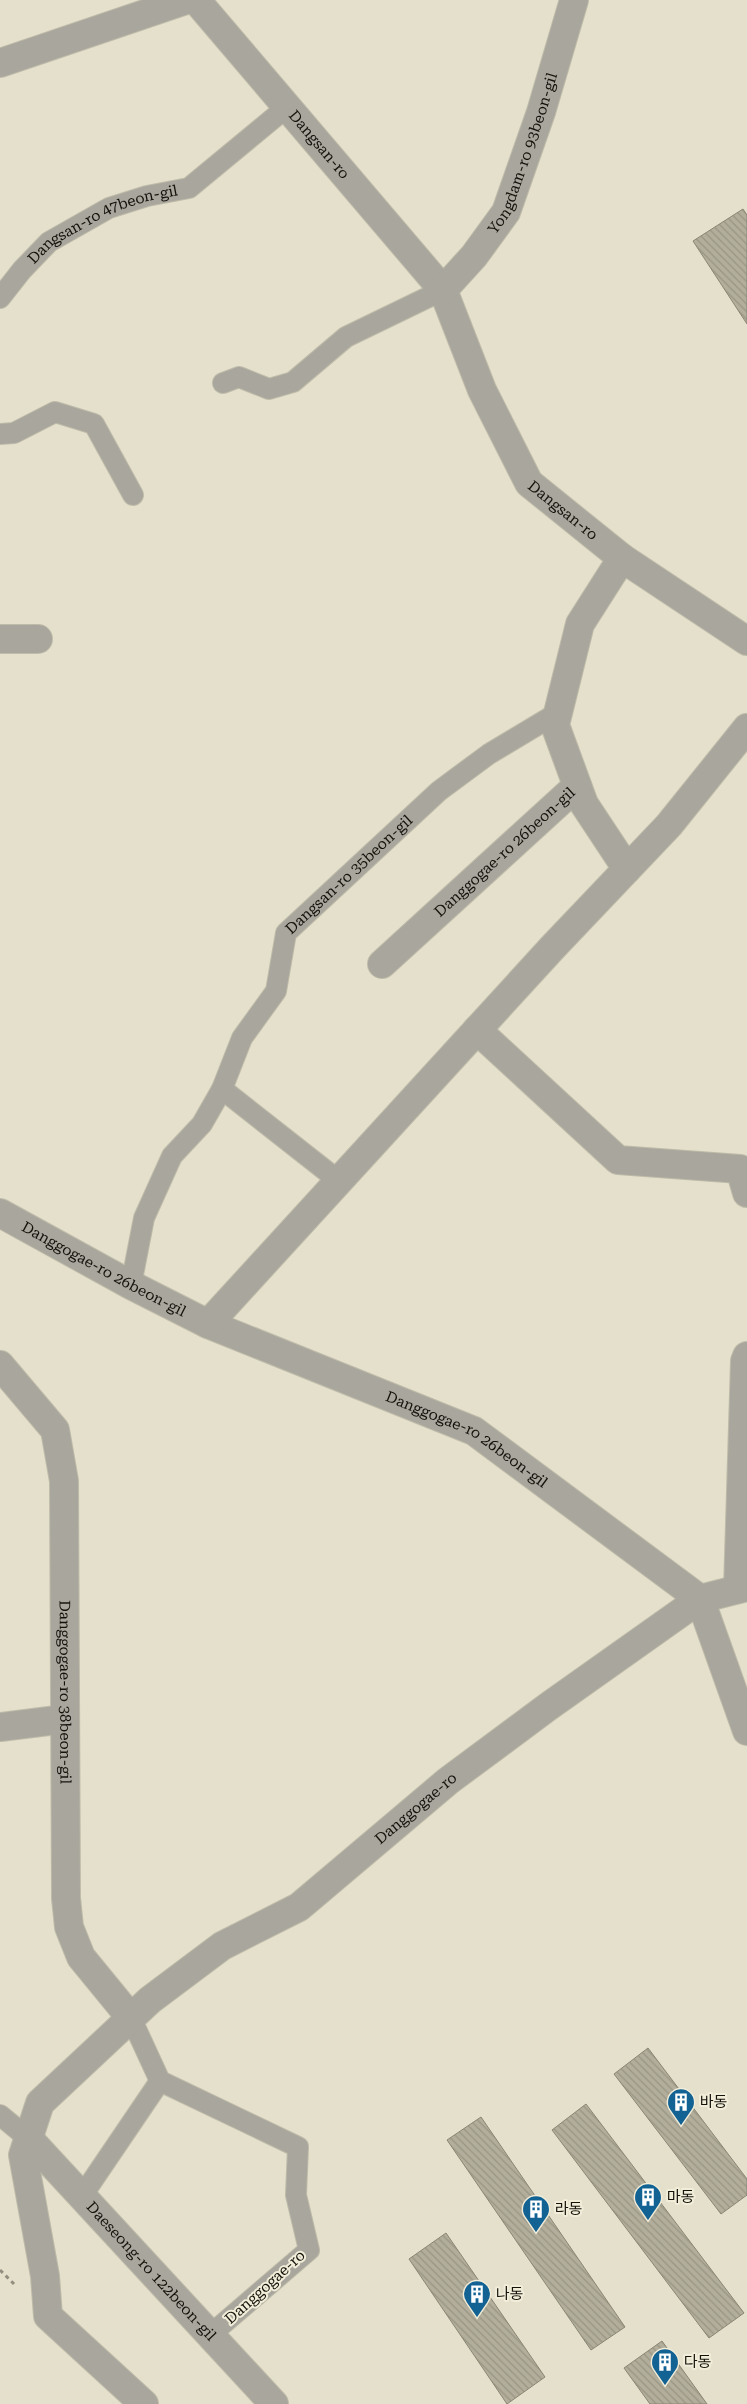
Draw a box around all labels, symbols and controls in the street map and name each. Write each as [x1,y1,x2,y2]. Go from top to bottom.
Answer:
street label: Yongdam-ro 93beon-gil [484,70,561,238]
street label: Dangsan-ro [285,107,353,183]
street label: Dangsan-ro 47beon-gil [24,181,180,268]
street label: Dangsan-ro [524,477,601,544]
street label: Danggogae-ro 26beon-gil [431,783,579,921]
street label: Dangsan-ro 35beon-gil [282,811,416,938]
street label: Danggogae-ro 26beon-gil [18,1218,189,1321]
street label: Danggogae-ro 26beon-gil [383,1387,551,1492]
street label: Danggogae-ro 38beon-gil [56,1600,74,1784]
street label: Danggogae-ro [371,1769,460,1848]
building icon: 바동 [666,2087,696,2126]
place label: 바동 [700,2093,728,2111]
building icon: 마동 [633,2182,663,2221]
place label: 마동 [667,2188,695,2206]
building icon: 라동 [521,2194,551,2233]
street label: Daeseong-ro 122beon-gil [82,2198,220,2345]
place label: 라동 [555,2200,583,2218]
street label: Danggogae-ro [221,2246,309,2328]
building icon: 나동 [462,2279,492,2318]
place label: 나동 [496,2285,524,2303]
building icon: 다동 [650,2347,680,2386]
place label: 다동 [684,2353,712,2371]

